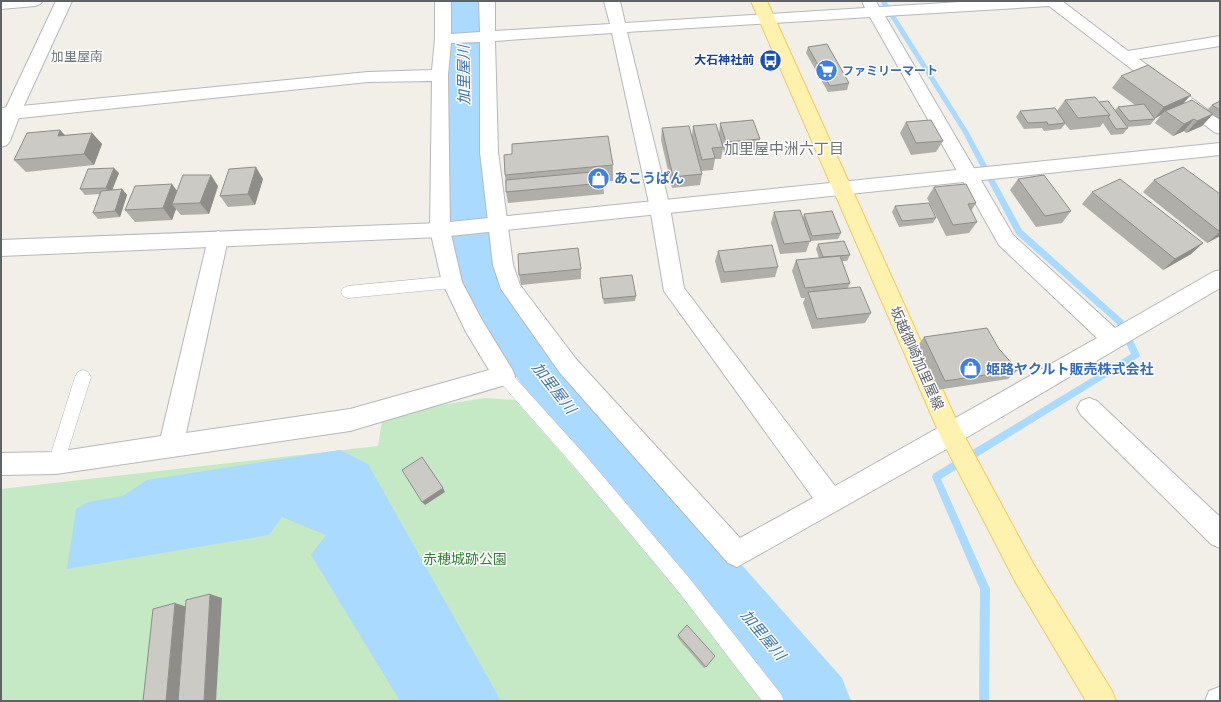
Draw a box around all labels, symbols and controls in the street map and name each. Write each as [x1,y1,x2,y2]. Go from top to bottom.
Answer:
water label: 加里屋川 [452,43,476,105]
district label: 加里屋南 [51,47,103,66]
bus stop icon: 大石神社前 [757,47,783,73]
place label: 大石神社前 [694,51,754,69]
supermarket icon: ファミリーマート [813,58,839,84]
place label: ファミリーマート [842,62,938,80]
district label: 加里屋中洲六丁目 [724,138,844,160]
shop icon: あこうぱん [586,165,612,191]
place label: あこうぱん [614,168,684,188]
street label: 坂越御崎加里屋線 [885,303,949,413]
shop icon: 姫路ヤクルト販売株式会社 [958,356,984,382]
water label: 加里屋川 [527,358,582,420]
place label: 姫路ヤクルト販売株式会社 [986,359,1154,379]
park label: 赤穂城跡公園 [423,549,507,569]
water label: 加里屋川 [735,605,792,667]

